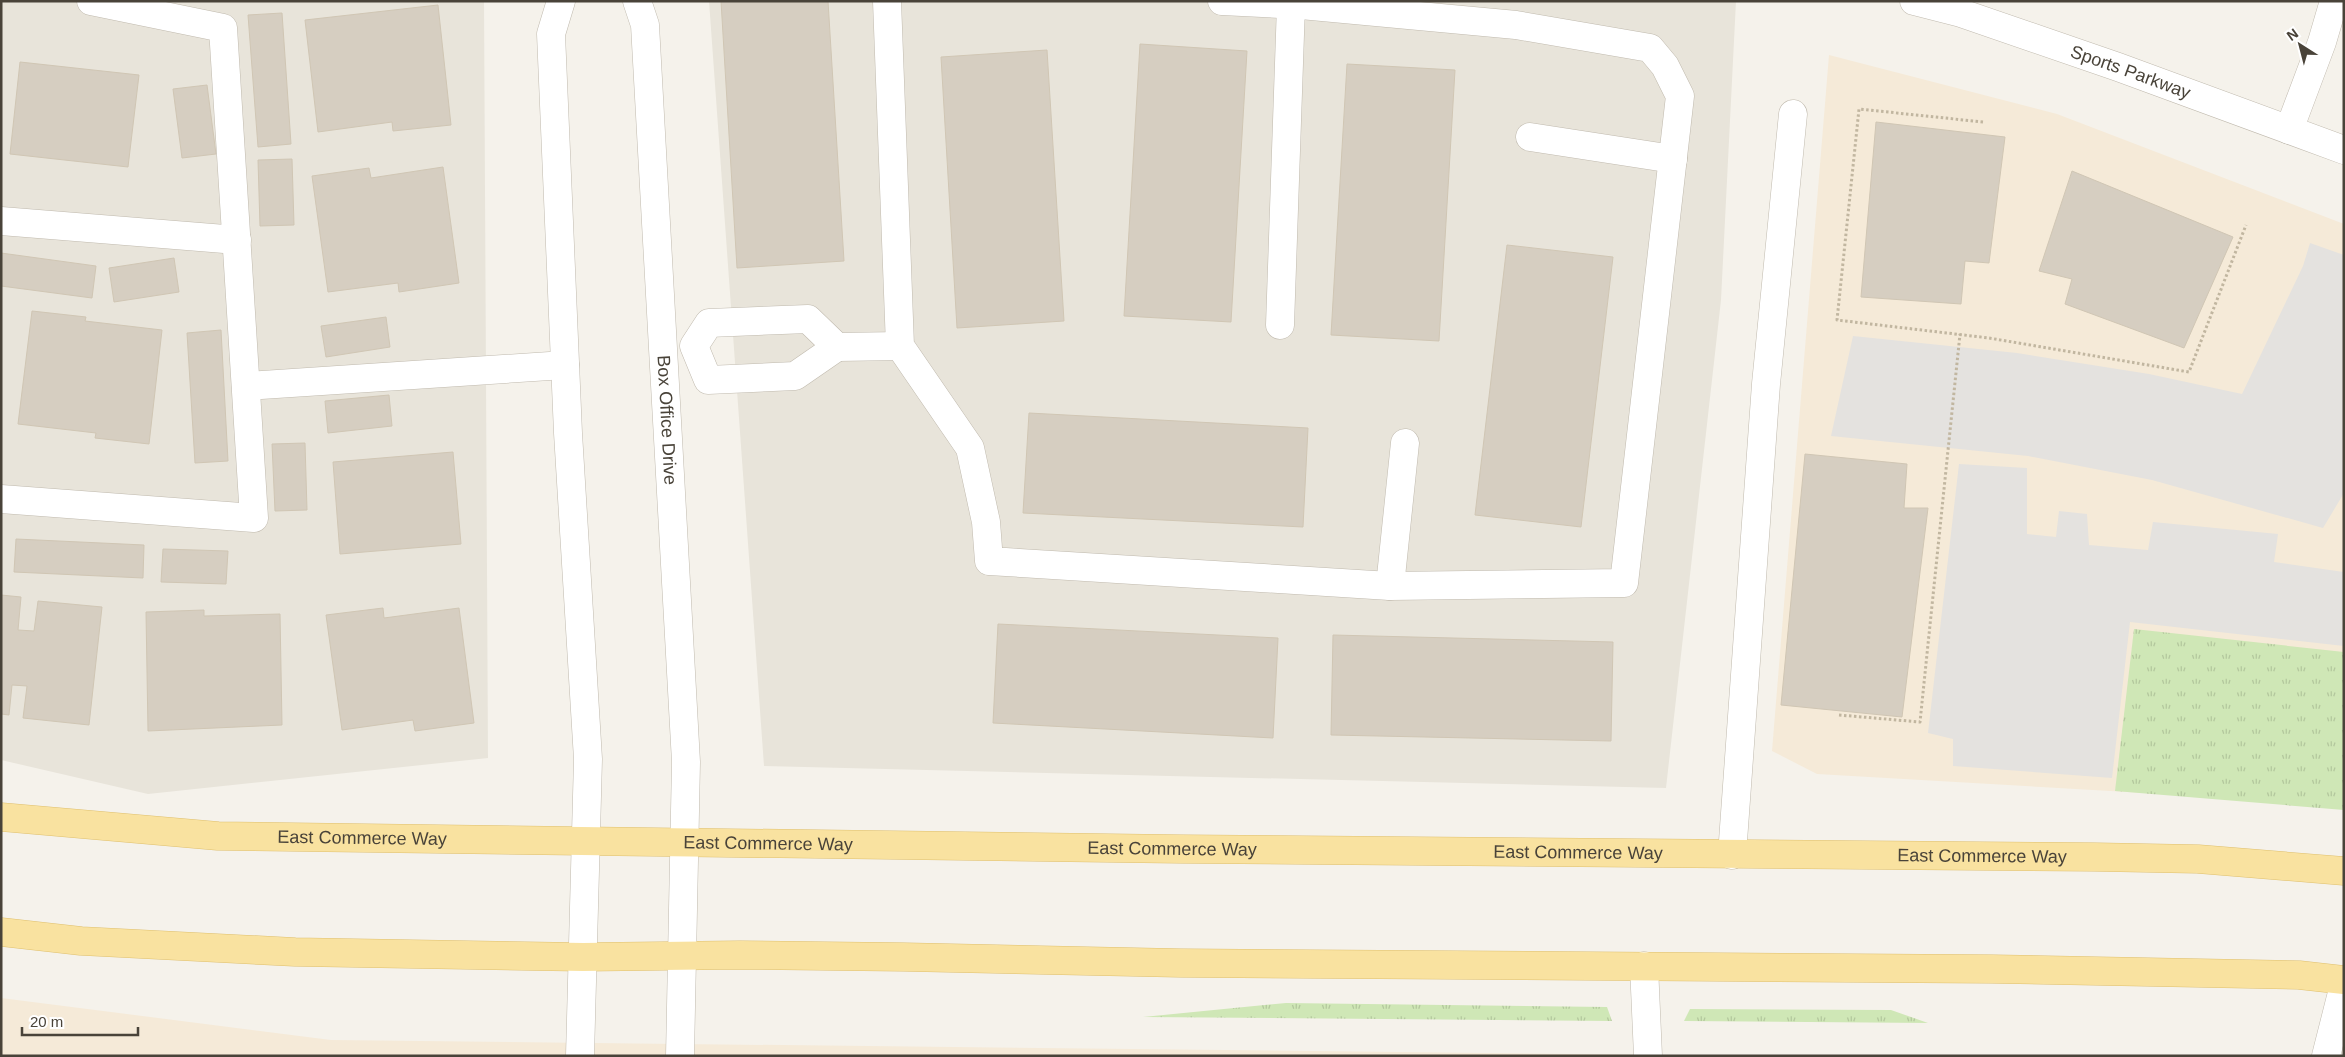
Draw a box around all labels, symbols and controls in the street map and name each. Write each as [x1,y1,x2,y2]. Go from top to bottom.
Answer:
north arrow [2275,20,2325,70]
text: N [2284,25,2301,44]
street label: Sports Parkway [2068,41,2193,103]
street label: Box Office Drive [653,355,681,485]
street label: East Commerce Way [277,827,447,849]
street label: East Commerce Way [683,832,853,855]
street label: East Commerce Way [1087,838,1257,860]
street label: East Commerce Way [1493,842,1663,863]
street label: East Commerce Way [1897,845,2067,867]
scale bar [22,1004,139,1036]
text: 20 m [30,1013,63,1030]

